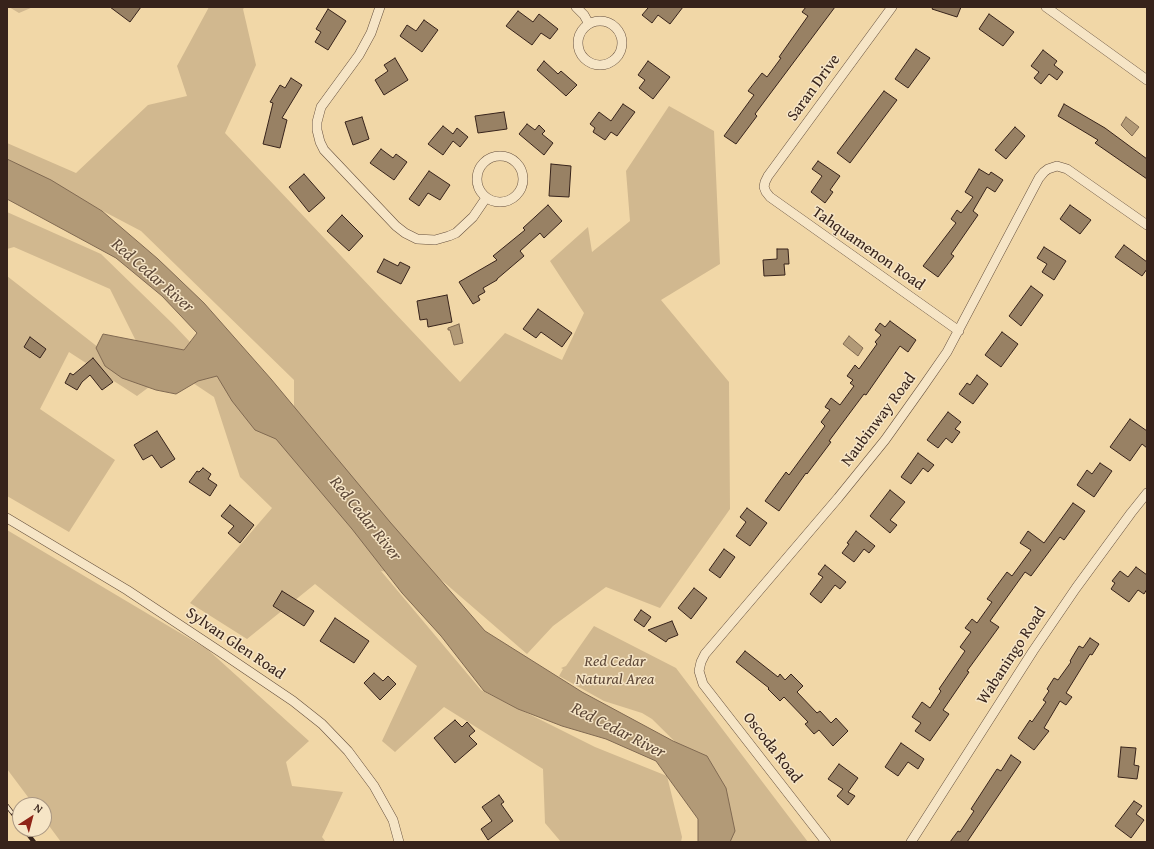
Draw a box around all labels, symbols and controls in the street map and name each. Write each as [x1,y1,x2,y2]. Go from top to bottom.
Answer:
street label: Saran Drive [783,51,845,125]
street label: Tahquamenon Road [808,203,928,295]
water label: Red Cedar River [107,235,197,317]
street label: Naubinway Road [838,369,920,471]
water label: Red Cedar River [325,473,405,565]
street label: Sylvan Glen Road [182,604,288,684]
street label: Wabaningo Road [973,604,1051,708]
park label: Red Cedar Natural Area [576,652,654,690]
water label: Red Cedar River [568,699,668,763]
street label: Oscoda Road [738,709,806,787]
north arrow [12,797,52,837]
text: N [31,799,46,817]

